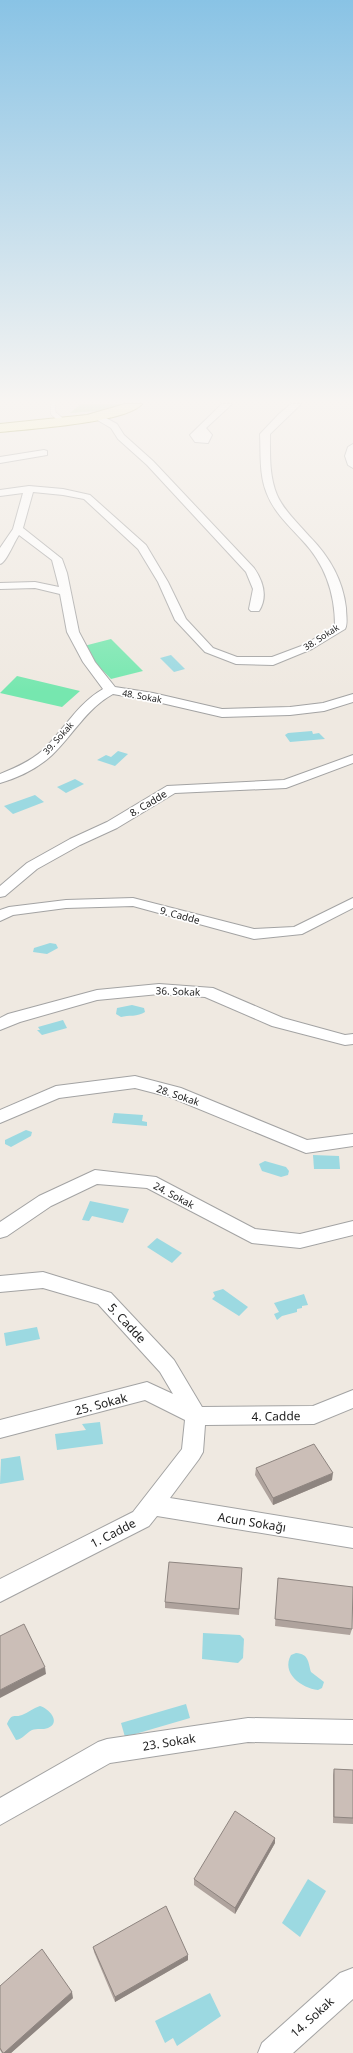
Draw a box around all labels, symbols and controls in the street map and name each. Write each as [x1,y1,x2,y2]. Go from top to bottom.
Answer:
street label: 38. Sokak [301,621,342,653]
street label: 48. Sokak [121,686,163,706]
street label: 39. Sokak [40,719,76,757]
street label: 8. Cadde [127,786,169,820]
street label: 9. Cadde [158,903,202,927]
street label: 36. Sokak [155,983,201,999]
street label: 28. Sokak [155,1081,202,1109]
street label: 24. Sokak [151,1178,198,1212]
street label: 5. Cadde [104,1299,150,1347]
street label: 25. Sokak [73,1389,130,1419]
street label: 4. Cadde [251,1407,301,1425]
street label: Acun Sokağı [217,1508,287,1536]
street label: 1. Cadde [87,1514,139,1552]
street label: 23. Sokak [141,1729,197,1755]
street label: 14. Sokak [286,1992,338,2041]

